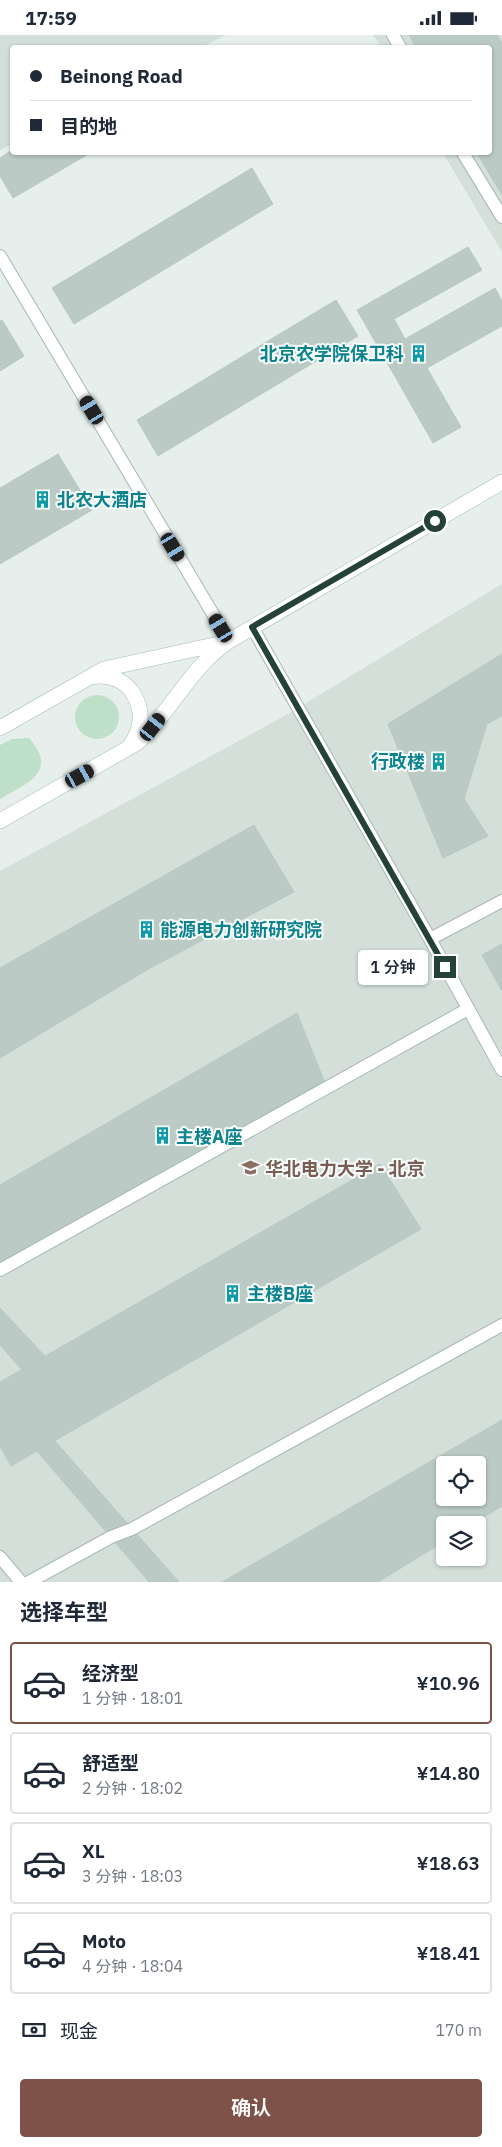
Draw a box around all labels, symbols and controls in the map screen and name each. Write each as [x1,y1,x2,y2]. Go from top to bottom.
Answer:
text: 17:59 [25,6,77,30]
text: Beinong Road [60,64,183,88]
text: 目的地 [60,114,117,138]
place label: 北京农学院保卫科 [260,342,404,365]
building icon: 北京农学院保卫科 [408,343,428,363]
car [77,393,106,427]
place label: 北农大酒店 [57,488,147,511]
building icon: 北农大酒店 [33,489,53,509]
route start [424,510,446,532]
car [158,530,187,564]
car [206,611,235,645]
car [137,711,168,743]
place label: 行政楼 [371,750,425,773]
building icon: 行政楼 [429,751,449,771]
car [63,762,96,790]
place label: 能源电力创新研究院 [160,918,322,941]
building icon: 能源电力创新研究院 [136,919,156,939]
callout: 1 分钟 [358,949,428,985]
route end [434,956,456,978]
text: 1 分钟 [370,957,416,977]
place label: 主楼A座 [176,1125,242,1148]
building icon: 主楼A座 [152,1126,172,1146]
place label: 华北电力大学 - 北京 [265,1157,425,1180]
school or university icon: 华北电力大学 - 北京 [241,1158,261,1178]
place label: 主楼B座 [247,1282,313,1305]
building icon: 主楼B座 [223,1283,243,1303]
map controls [436,1456,486,1566]
button: locate [436,1456,486,1506]
button: layers [436,1516,486,1566]
text: 选择车型 [20,1597,108,1626]
icon: car [22,1661,67,1706]
text: 经济型 [82,1661,139,1685]
text: ¥10.96 [417,1671,480,1695]
text: 1 分钟 · 18:01 [82,1688,183,1708]
icon: car [22,1751,67,1796]
text: 舒适型 [82,1751,139,1775]
text: ¥14.80 [417,1761,480,1785]
text: 2 分钟 · 18:02 [82,1778,183,1798]
text: XL [82,1839,105,1863]
icon: car [22,1841,67,1886]
text: ¥18.63 [417,1851,480,1875]
text: 3 分钟 · 18:03 [82,1866,183,1886]
text: Moto [82,1929,126,1953]
icon: car [22,1931,67,1976]
text: ¥18.41 [417,1941,480,1965]
text: 4 分钟 · 18:04 [82,1956,183,1976]
icon: cash [20,2016,48,2044]
text: 现金 [60,2019,98,2043]
text: 170 m [435,2020,482,2040]
button: 确认 [20,2079,482,2137]

